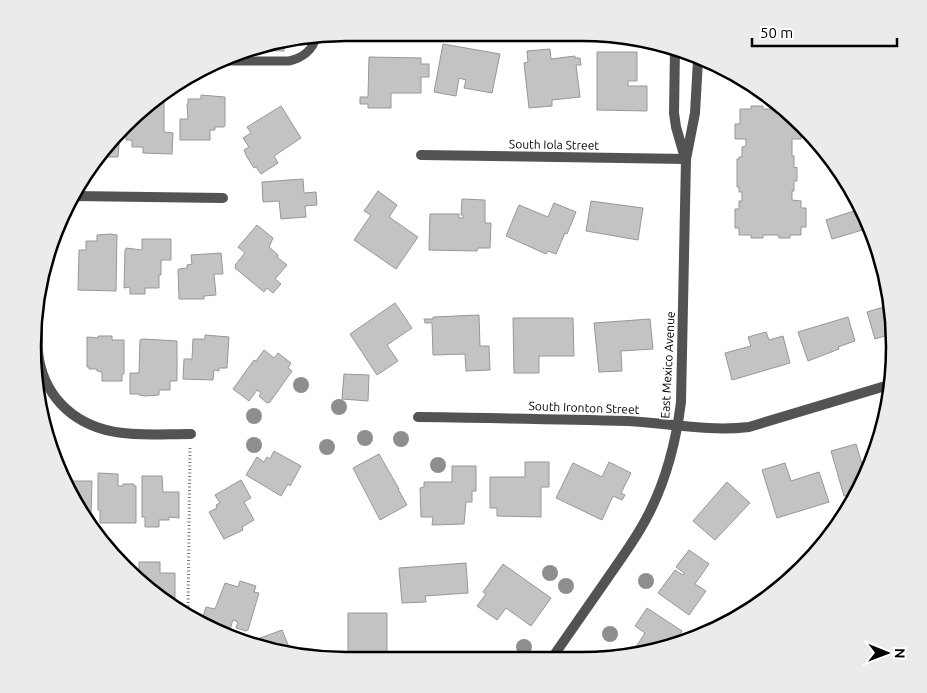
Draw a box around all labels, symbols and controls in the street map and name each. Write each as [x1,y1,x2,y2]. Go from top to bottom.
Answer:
scale bar [752,15,897,47]
text: 50 m [760,24,793,41]
street label: South Iola Street [509,137,599,152]
street label: East Mexico Avenue [658,311,677,419]
street label: South Ironton Street [528,399,640,416]
north arrow [862,628,912,678]
text: N [892,648,908,659]

